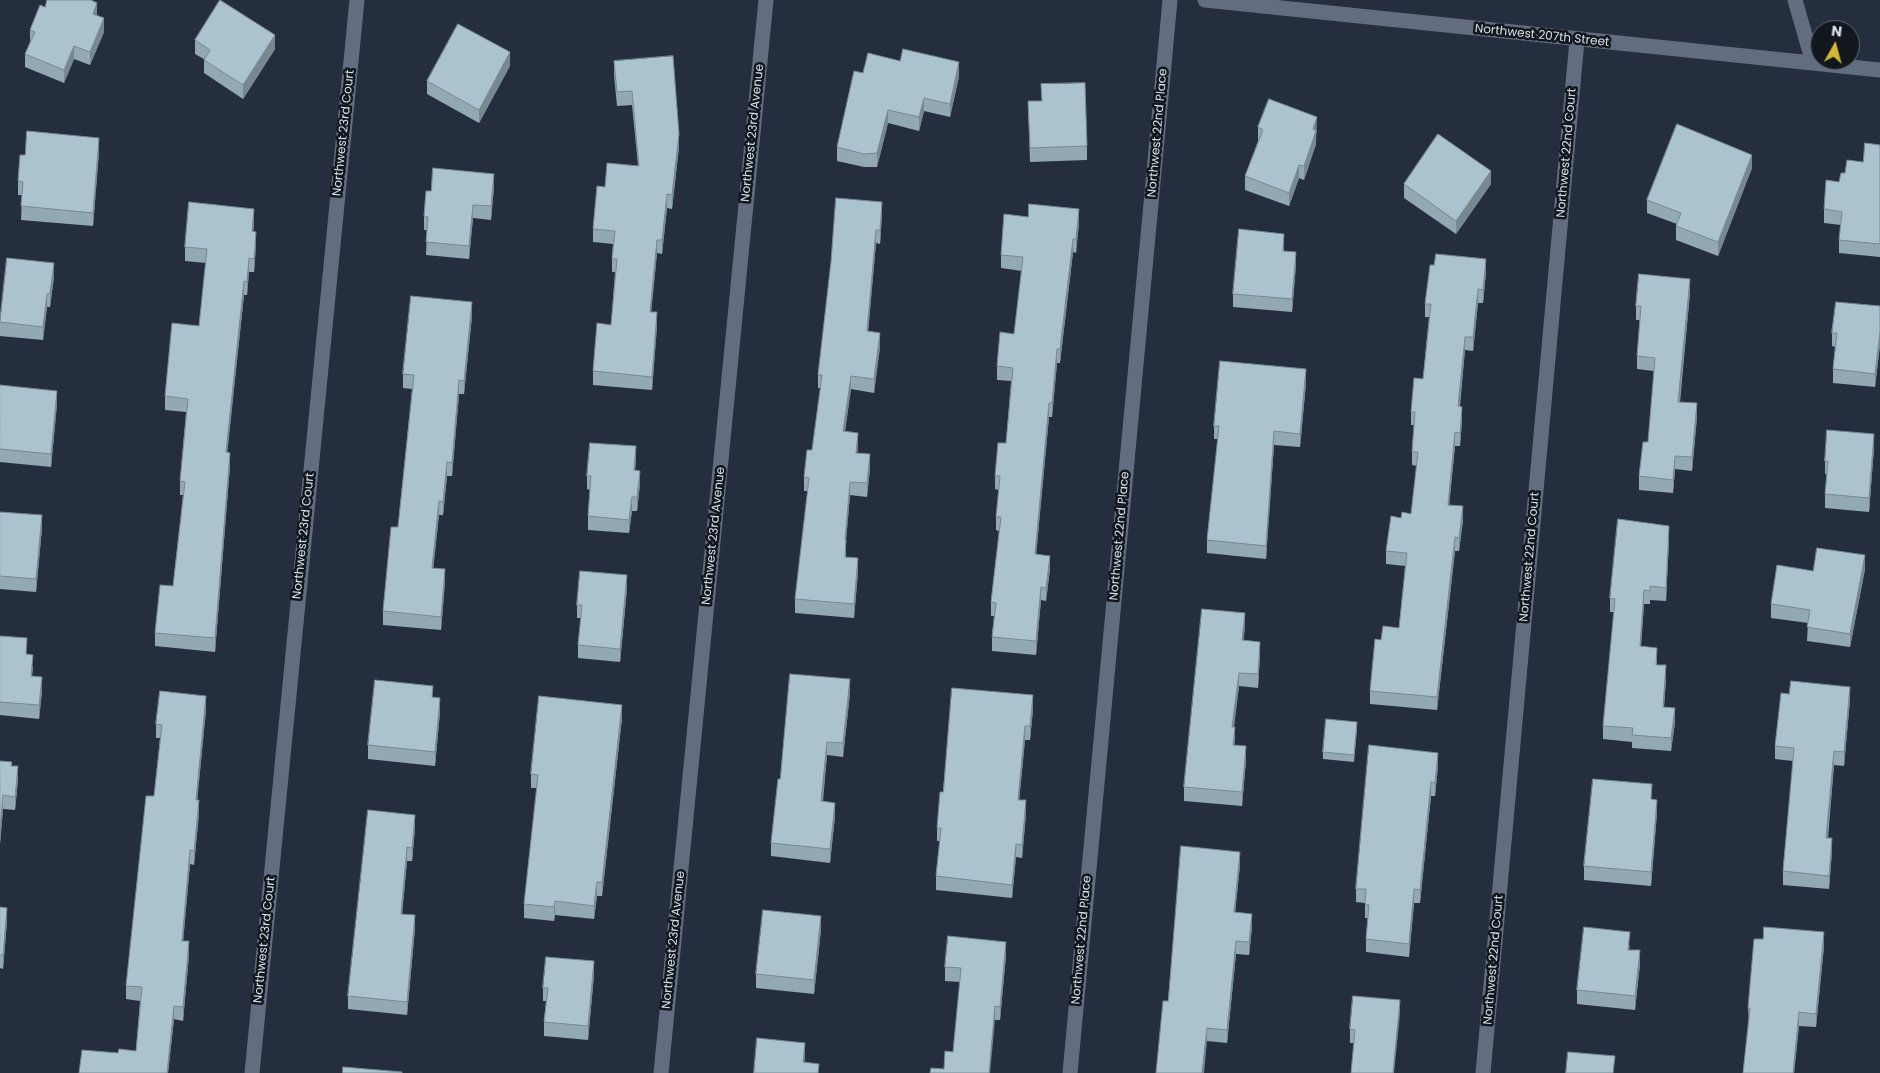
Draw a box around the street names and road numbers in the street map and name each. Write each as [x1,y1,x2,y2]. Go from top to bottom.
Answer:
street label: Northwest 207th Street [1474,22,1610,50]
street label: Northwest 23rd Avenue [739,63,767,203]
street label: Northwest 22nd Place [1145,68,1171,198]
street label: Northwest 23rd Court [330,69,358,197]
street label: Northwest 22nd Court [1554,88,1580,218]
street label: Northwest 23rd Avenue [700,466,728,606]
street label: Northwest 22nd Place [1107,471,1133,601]
street label: Northwest 23rd Court [290,472,318,600]
street label: Northwest 22nd Court [1517,492,1543,622]
street label: Northwest 23rd Avenue [660,870,688,1010]
street label: Northwest 22nd Place [1069,875,1095,1005]
street label: Northwest 23rd Court [251,876,279,1004]
street label: Northwest 22nd Court [1481,895,1507,1025]

